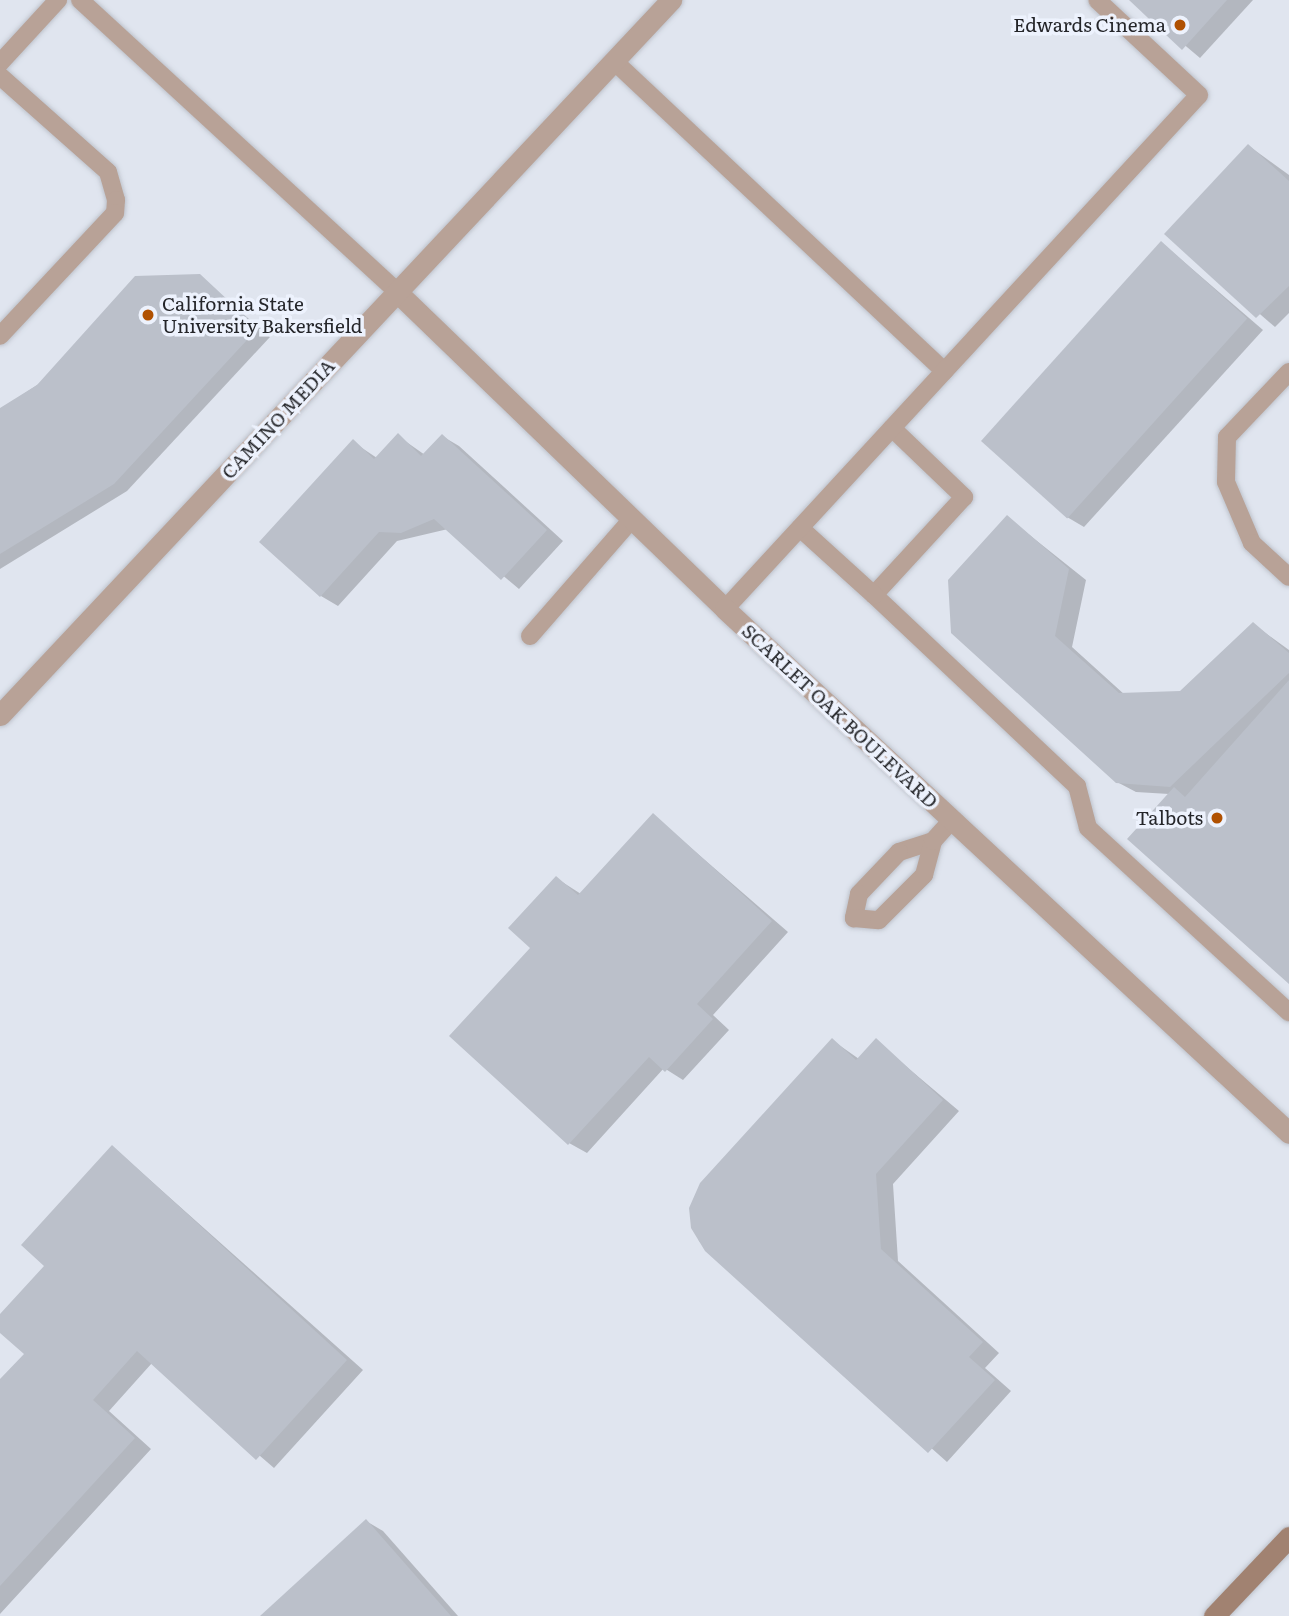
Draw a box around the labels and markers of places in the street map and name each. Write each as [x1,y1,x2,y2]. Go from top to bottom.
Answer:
place label: Edwards Cinema [1013,14,1166,36]
marker: Edwards Cinema [1172,17,1188,33]
place label: California State University Bakersfield [162,293,362,337]
marker: California State University Bakersfield [140,307,156,323]
place label: Talbots [1135,807,1203,829]
marker: Talbots [1209,810,1225,826]

